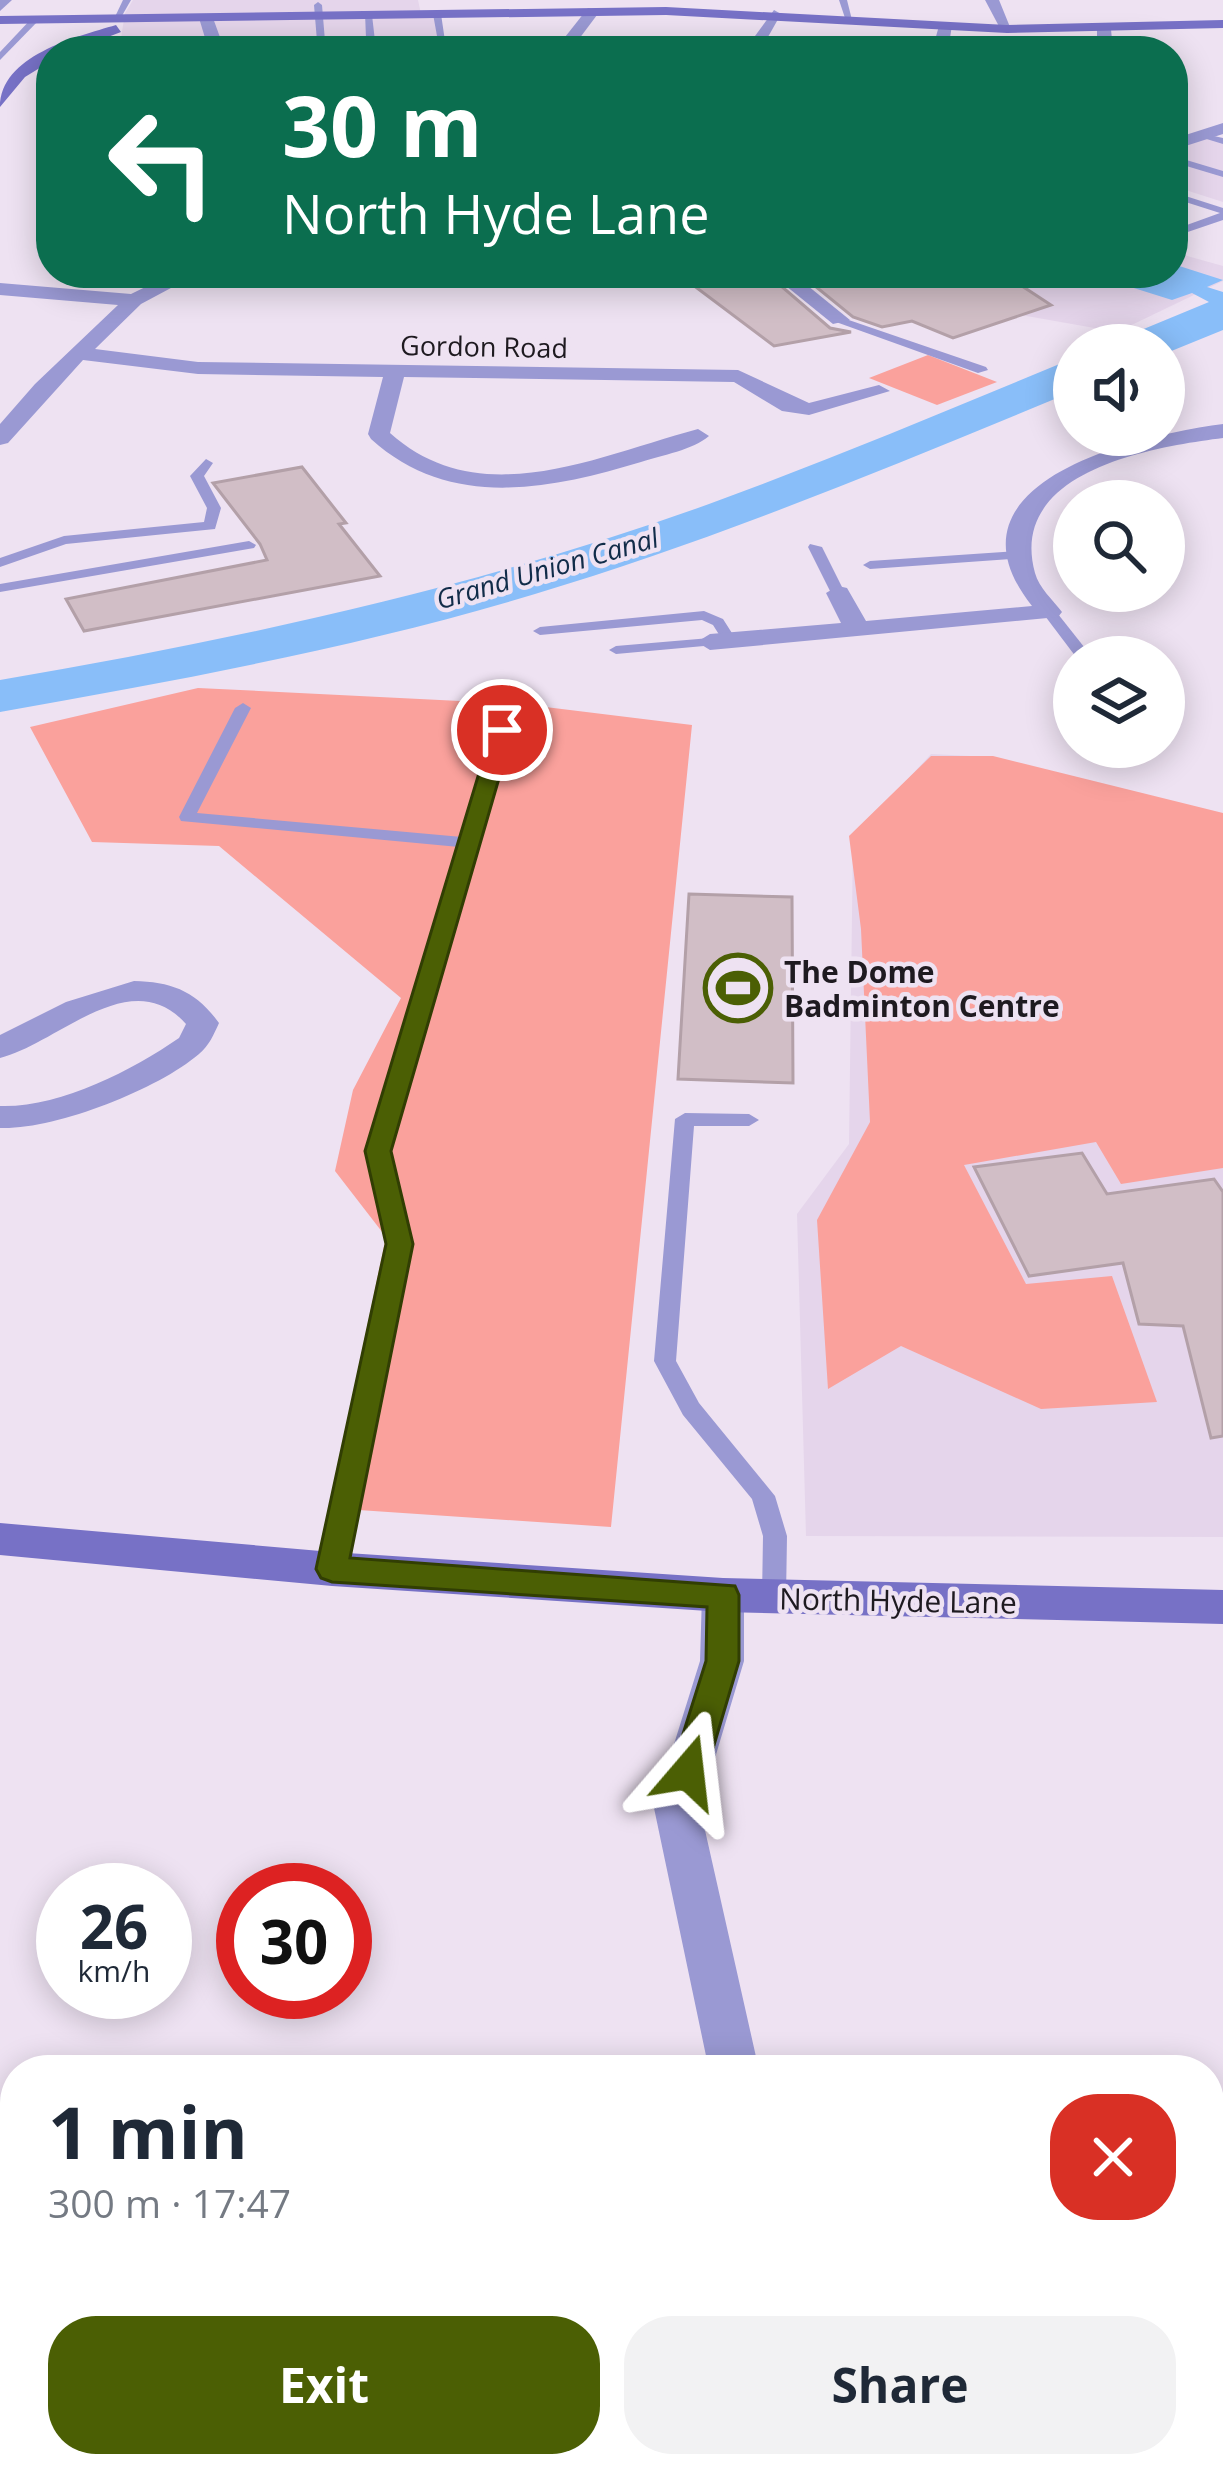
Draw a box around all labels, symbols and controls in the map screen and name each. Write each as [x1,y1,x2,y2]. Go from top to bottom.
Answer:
text: 30 m [282,67,482,182]
icon: left [84,84,240,240]
text: North Hyde Lane [282,176,710,250]
map controls [1053,324,1185,768]
button: sound [1053,324,1185,456]
street label: Gordon Road [400,326,568,366]
button: search [1053,480,1185,612]
water label: Grand Union Canal [432,518,664,617]
button: layers [1053,636,1185,768]
pin [451,679,553,781]
icon: arrive [469,697,535,763]
place label: The Dome Badminton Centre [784,951,1060,1026]
sports icon: The Dome Badminton Centre [703,953,773,1023]
street label: North Hyde Lane [779,1577,1017,1623]
position arrow [625,1709,751,1835]
speed limit sign: 30 [216,1863,372,2019]
text: 26 [80,1885,148,1967]
text: km/h [78,1950,150,1991]
text: 1 min [48,2082,248,2180]
button: close [1050,2094,1176,2220]
text: 300 m · 17:47 [48,2176,291,2229]
button: Exit [48,2316,600,2454]
button: Share [624,2316,1176,2454]

